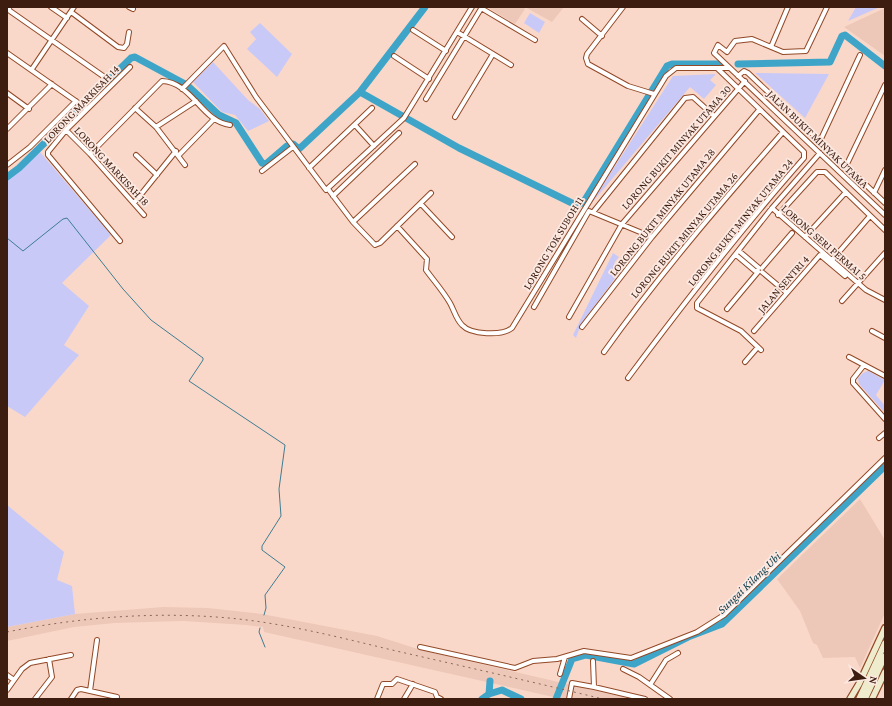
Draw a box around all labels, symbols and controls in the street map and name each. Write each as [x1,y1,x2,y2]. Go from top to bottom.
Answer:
street label: LORONG MARKISAH 14 [41,62,122,145]
street label: LORONG BUKIT MINYAK UTAMA 30 [619,82,733,212]
street label: JALAN BUKIT MINYAK UTAMA [764,87,871,192]
street label: LORONG MARKISAH 18 [72,124,152,208]
street label: LORONG BUKIT MINYAK UTAMA 28 [607,146,717,278]
street label: LORONG BUKIT MINYAK UTAMA 24 [685,156,795,288]
street label: LORONG BUKIT MINYAK UTAMA 26 [628,170,740,300]
street label: LORONG TOK SUBOH 11 [520,194,586,292]
street label: LORONG SERI PERMAI 5 [779,202,869,282]
street label: JALAN SENTRI 4 [754,253,812,317]
water label: Sungai Kilang Ubi [714,549,784,617]
north arrow [844,658,884,698]
text: N [867,675,880,686]

